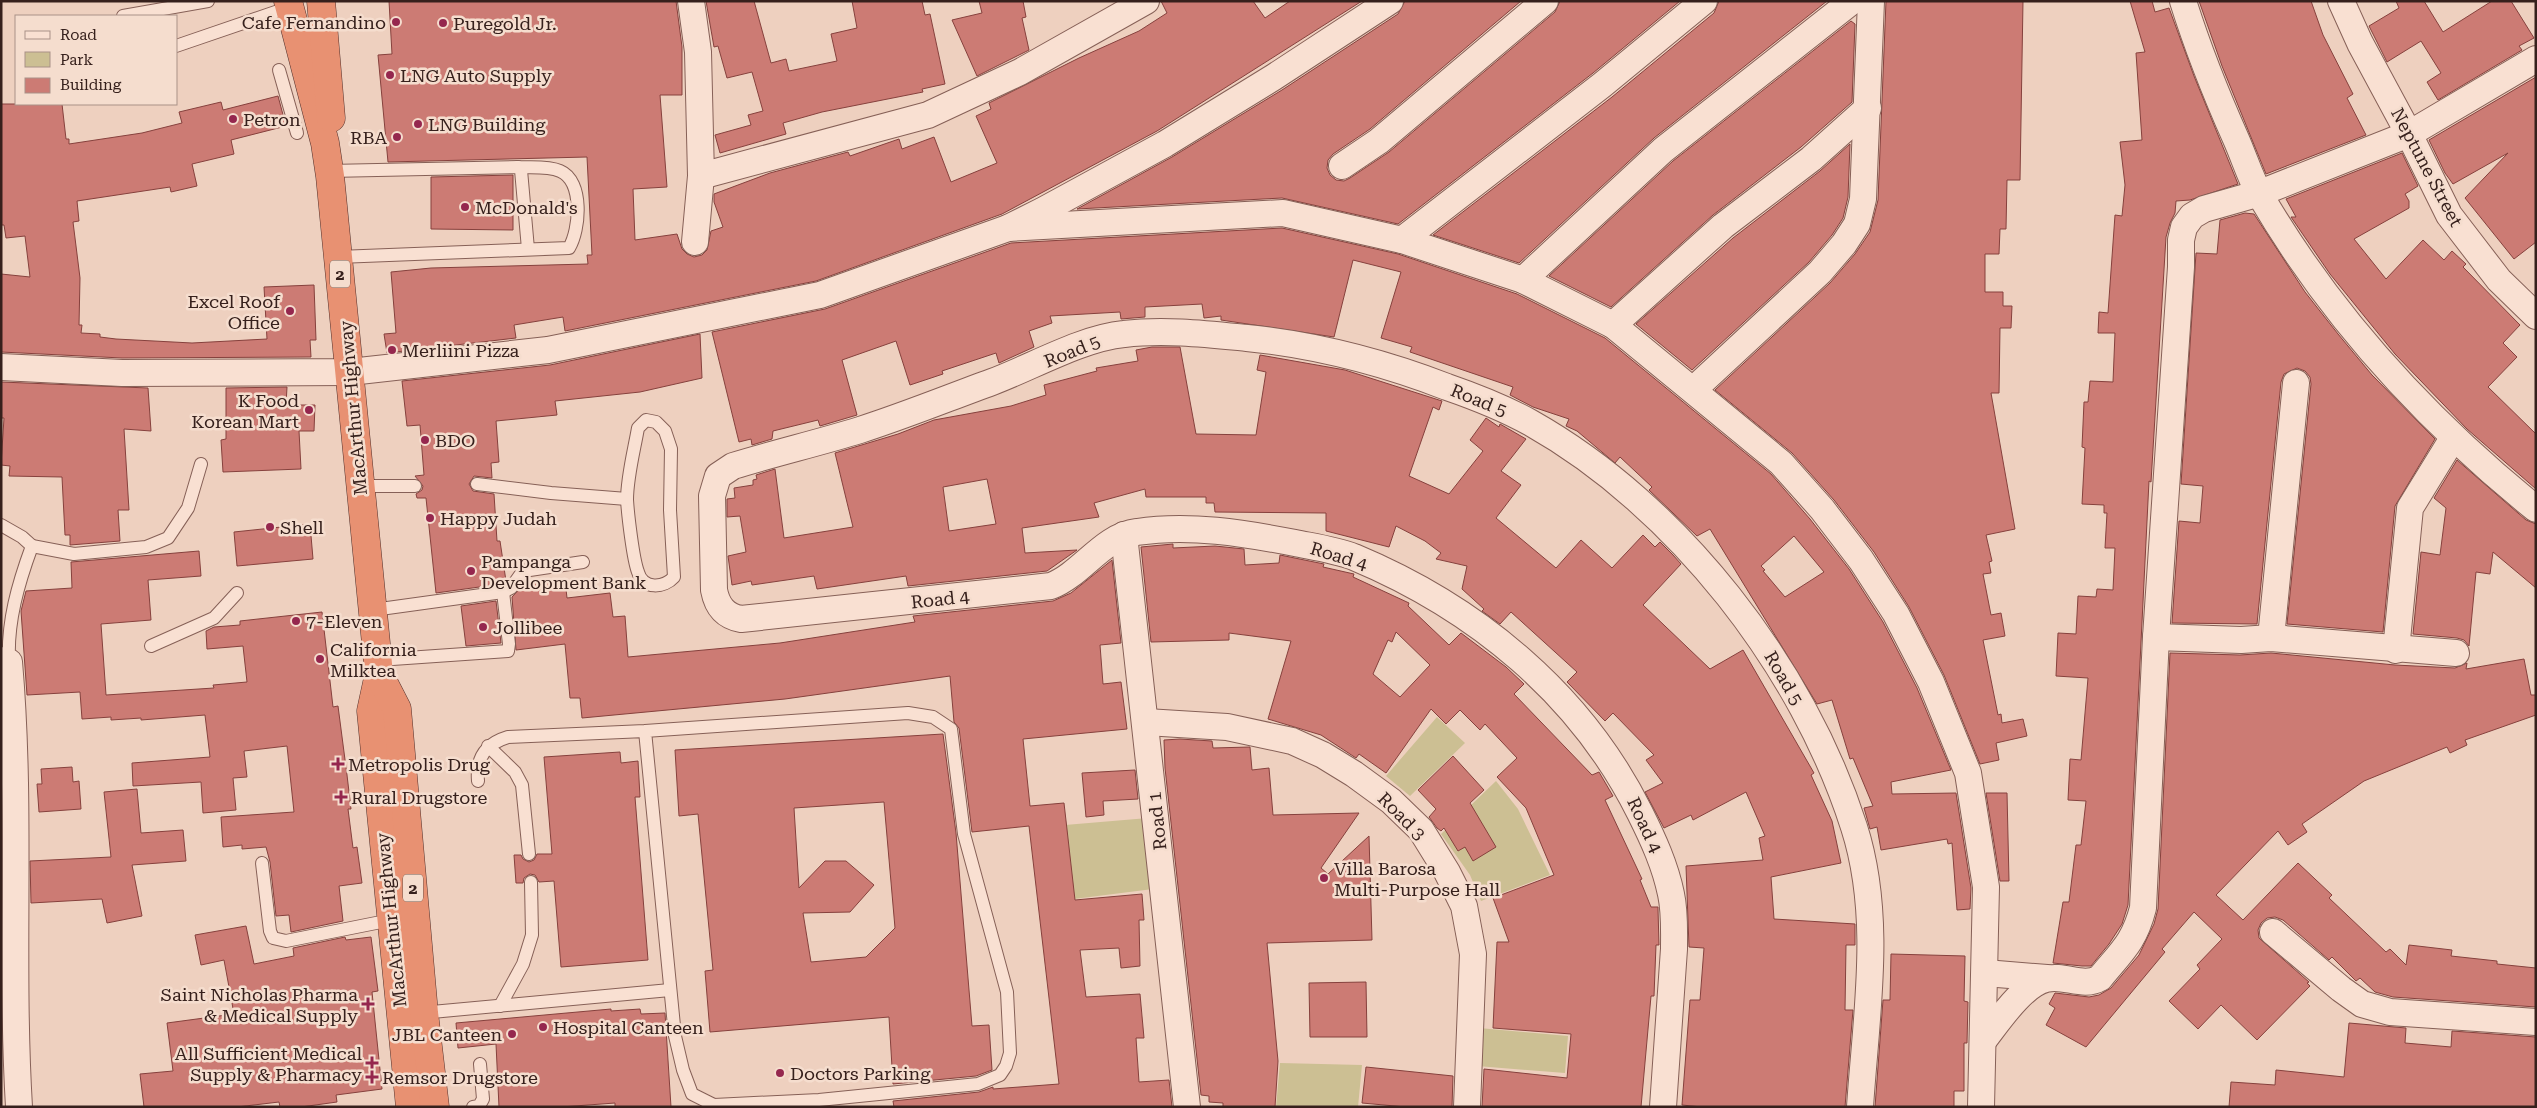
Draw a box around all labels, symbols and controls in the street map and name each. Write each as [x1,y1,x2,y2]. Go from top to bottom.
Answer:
place label: Cafe Fernandino [242,12,386,33]
place label: Puregold Jr. [453,13,557,34]
legend [15,15,178,105]
marker: Cafe Fernandino [390,16,402,28]
marker: Puregold Jr. [437,17,449,29]
text: Road [60,26,97,44]
text: Park [60,51,94,69]
place label: LNG Auto Supply [400,65,552,86]
marker: LNG Auto Supply [384,69,396,81]
text: Building [60,76,122,94]
street label: Neptune Street [2387,104,2467,230]
place label: Petron [243,109,301,130]
marker: Petron [227,113,239,125]
place label: LNG Building [428,114,546,135]
marker: LNG Building [412,118,424,130]
place label: RBA [350,127,387,148]
marker: RBA [391,131,403,143]
place label: McDonald's [475,197,578,218]
marker: McDonald's [459,201,471,213]
road number: 2 [330,260,350,288]
place label: Excel Roof Office [187,291,281,333]
marker: Excel Roof Office [284,305,296,317]
street label: MacArthur Highway [335,319,371,496]
street label: Road 5 [1041,330,1103,372]
place label: Merliini Pizza [402,340,520,361]
marker: Merliini Pizza [386,344,398,356]
street label: Road 5 [1448,379,1510,421]
place label: K Food Korean Mart [191,390,299,432]
marker: K Food Korean Mart [303,404,315,416]
place label: BDO [435,430,475,451]
marker: BDO [419,434,431,446]
place label: Happy Judah [440,508,557,529]
marker: Happy Judah [424,512,436,524]
place label: Shell [280,517,324,538]
marker: Shell [264,521,276,533]
street label: Road 4 [1308,537,1370,575]
place label: Pampanga Development Bank [481,551,647,593]
marker: Pampanga Development Bank [465,565,477,577]
street label: Road 4 [910,585,970,613]
place label: 7-Eleven [306,611,383,632]
marker: 7-Eleven [290,615,302,627]
place label: Jollibee [493,617,562,638]
marker: Jollibee [477,621,489,633]
place label: California Milktea [330,639,417,681]
street label: Road 5 [1760,647,1808,709]
marker: California Milktea [314,653,326,665]
place label: Metropolis Drug [348,754,491,775]
marker: Metropolis Drug [332,758,344,770]
place label: Rural Drugstore [351,787,488,808]
street label: Road 3 [1374,788,1430,844]
marker: Rural Drugstore [335,791,347,803]
street label: Road 1 [1143,791,1171,851]
street label: Road 4 [1623,794,1667,856]
street label: MacArthur Highway [371,831,411,1008]
place label: Villa Barosa Multi-Purpose Hall [1334,858,1501,900]
marker: Villa Barosa Multi-Purpose Hall [1318,872,1330,884]
road number: 2 [403,874,423,901]
place label: Saint Nicholas Pharma & Medical Supply [161,984,358,1026]
marker: Saint Nicholas Pharma & Medical Supply [362,998,374,1010]
place label: Hospital Canteen [553,1017,704,1038]
marker: Hospital Canteen [537,1021,549,1033]
place label: JBL Canteen [392,1024,502,1045]
marker: JBL Canteen [506,1028,518,1040]
place label: All Sufficient Medical Supply & Pharmacy [175,1043,362,1085]
marker: All Sufficient Medical Supply & Pharmacy [366,1057,378,1069]
place label: Doctors Parking [790,1063,931,1084]
place label: Remsor Drugstore [382,1067,538,1088]
marker: Doctors Parking [774,1067,786,1079]
marker: Remsor Drugstore [366,1071,378,1083]

